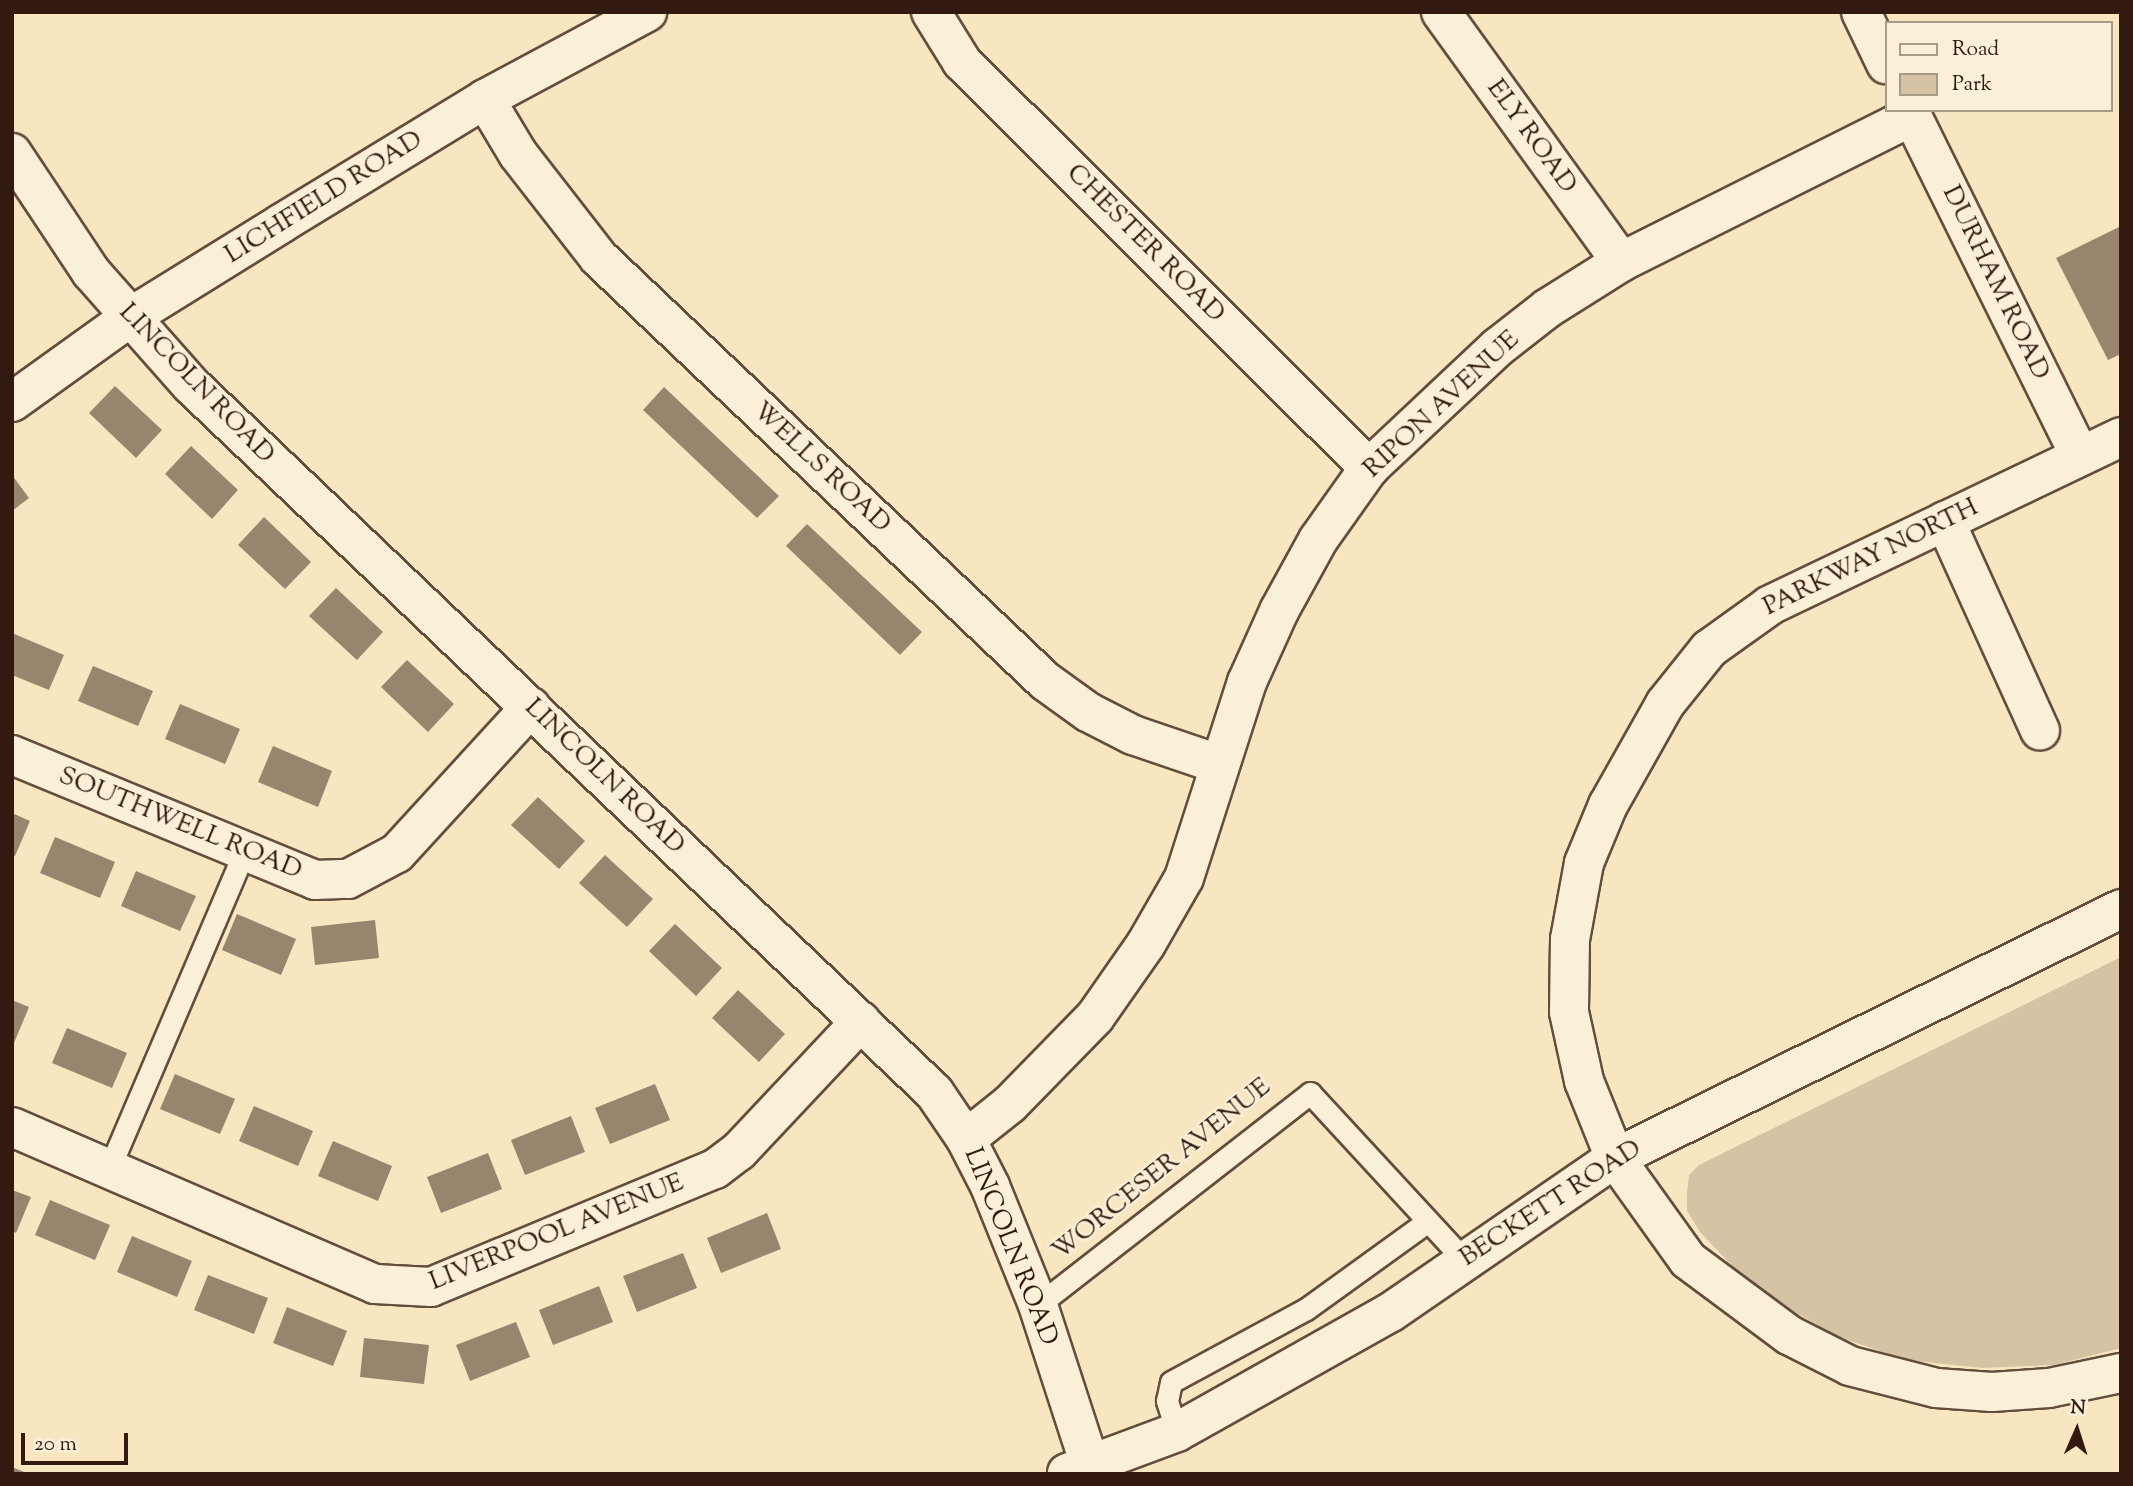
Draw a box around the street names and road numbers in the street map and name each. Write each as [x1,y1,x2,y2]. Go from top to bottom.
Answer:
street label: ELY ROAD [1479,74,1583,200]
street label: LICHFIELD ROAD [220,125,428,271]
street label: CHESTER ROAD [1059,158,1231,330]
street label: DURHAM ROAD [1934,181,2056,385]
street label: LINCOLN ROAD [112,297,280,471]
street label: RIPON AVENUE [1358,325,1526,485]
street label: WELLS ROAD [745,396,897,540]
street label: PARKWAY NORTH [1759,492,1983,624]
street label: LINCOLN ROAD [517,693,691,861]
street label: SOUTHWELL ROAD [54,761,306,887]
street label: WORCESER AVENUE [1046,1072,1278,1268]
street label: BECKETT ROAD [1454,1134,1648,1274]
street label: LINCOLN ROAD [956,1144,1064,1350]
street label: LIVERPOOL AVENUE [425,1168,689,1298]

